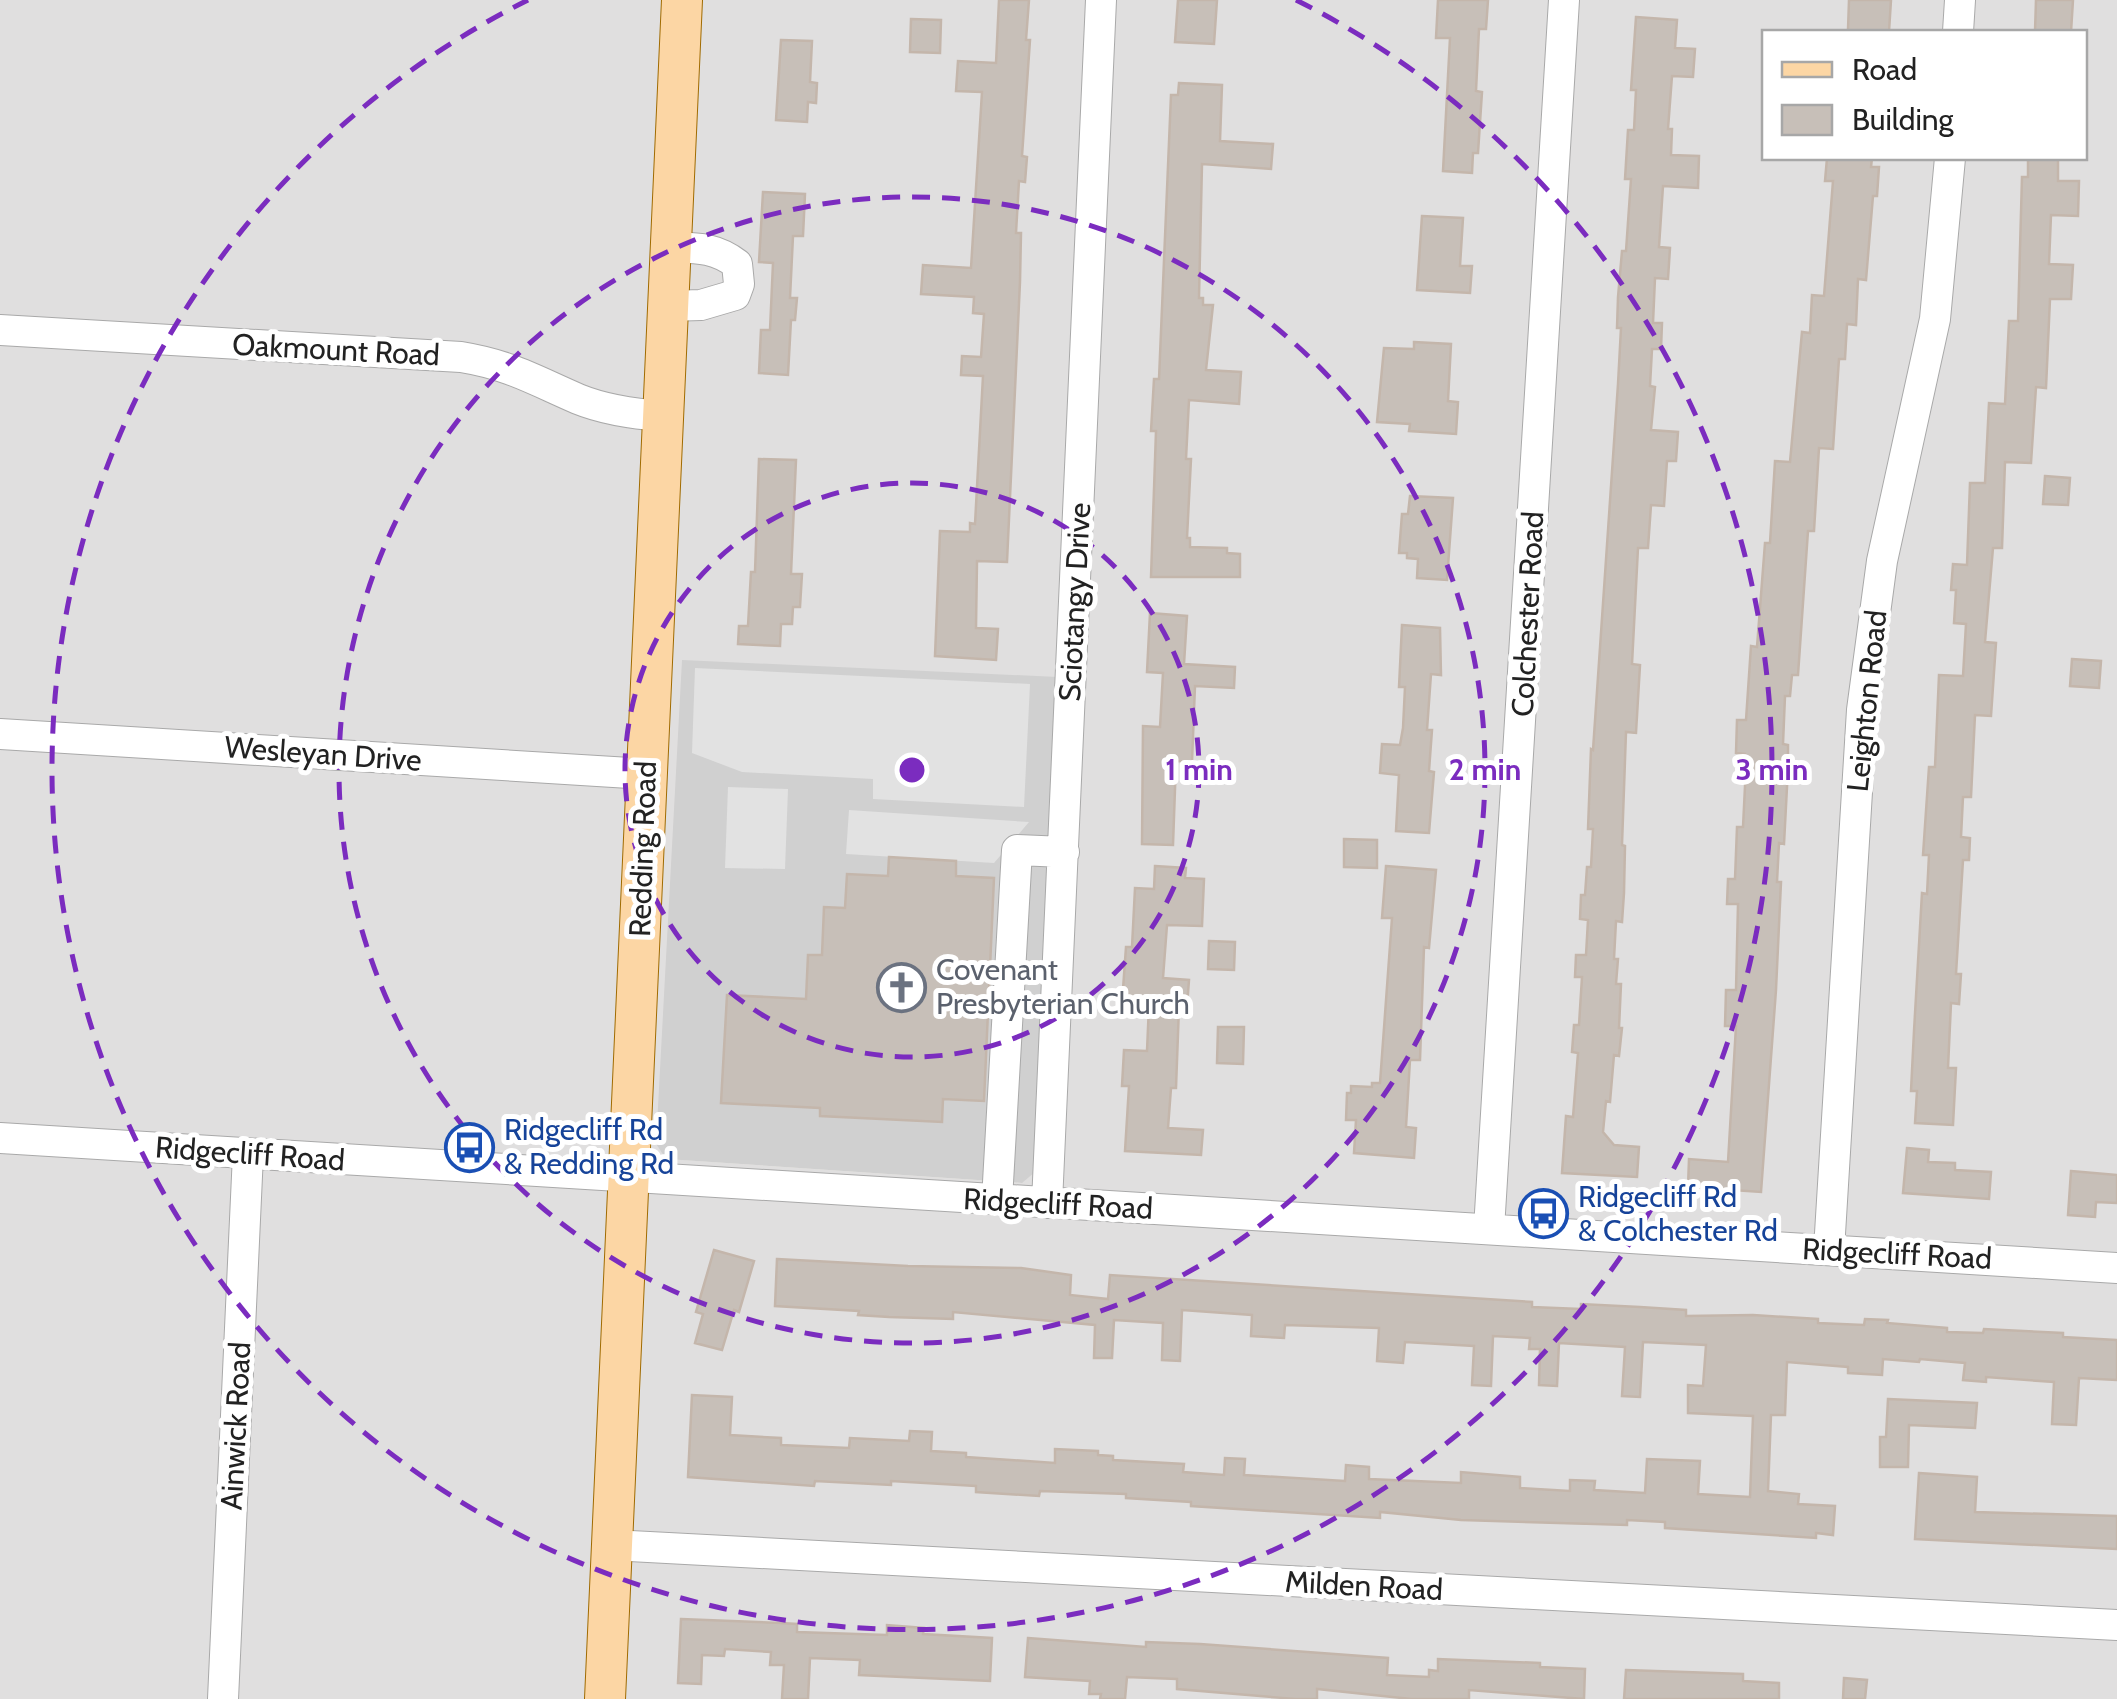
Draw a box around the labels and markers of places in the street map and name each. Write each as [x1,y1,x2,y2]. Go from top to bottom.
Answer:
centre of rings [894,752,930,788]
place label: Covenant Presbyterian Church [936,951,1190,1022]
church icon: Covenant Presbyterian Church [875,961,927,1013]
place label: Ridgecliff Rd & Redding Rd [504,1111,674,1182]
bus stop icon: Ridgecliff Rd & Redding Rd [443,1121,495,1173]
place label: Ridgecliff Rd & Colchester Rd [1578,1178,1778,1249]
bus stop icon: Ridgecliff Rd & Colchester Rd [1517,1188,1569,1240]

